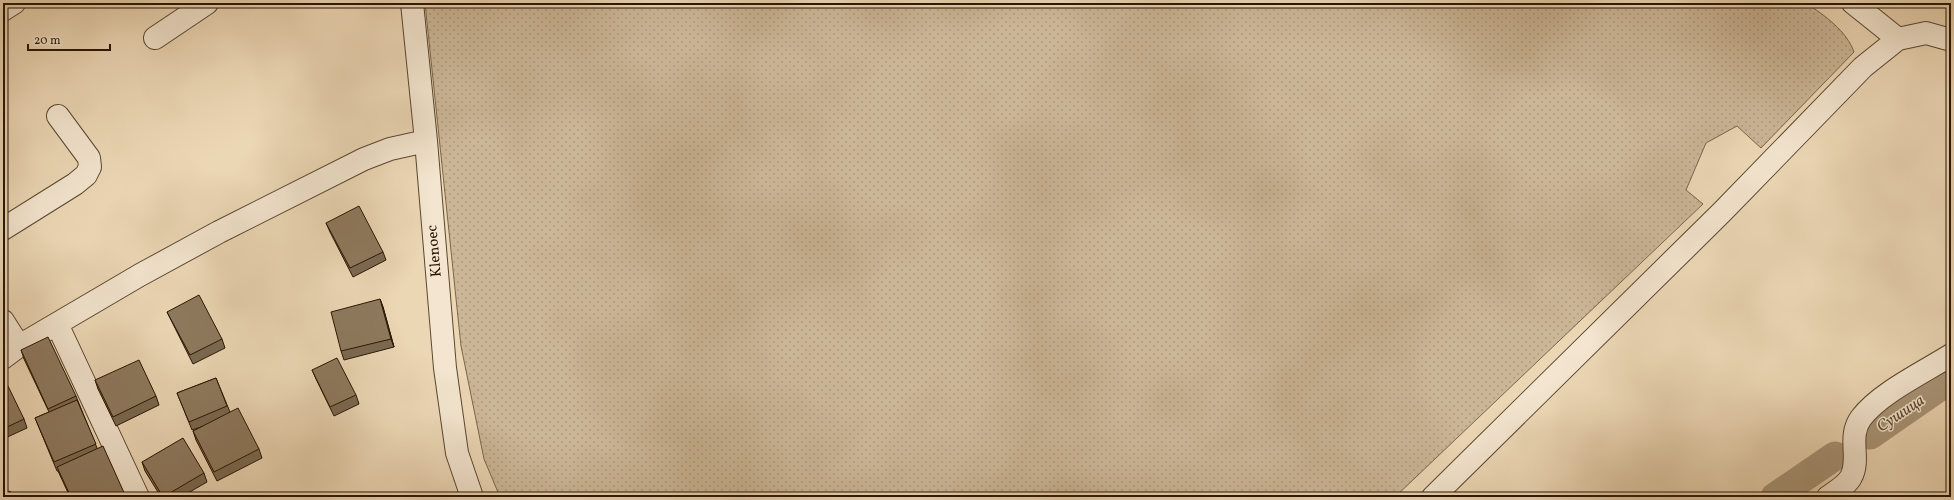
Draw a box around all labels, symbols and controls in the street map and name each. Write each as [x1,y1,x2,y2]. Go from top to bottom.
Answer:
scale bar [28,26,110,52]
text: 20 m [34,33,61,49]
street label: Klenoec [422,224,448,278]
water label: Сушица [1873,390,1930,438]

